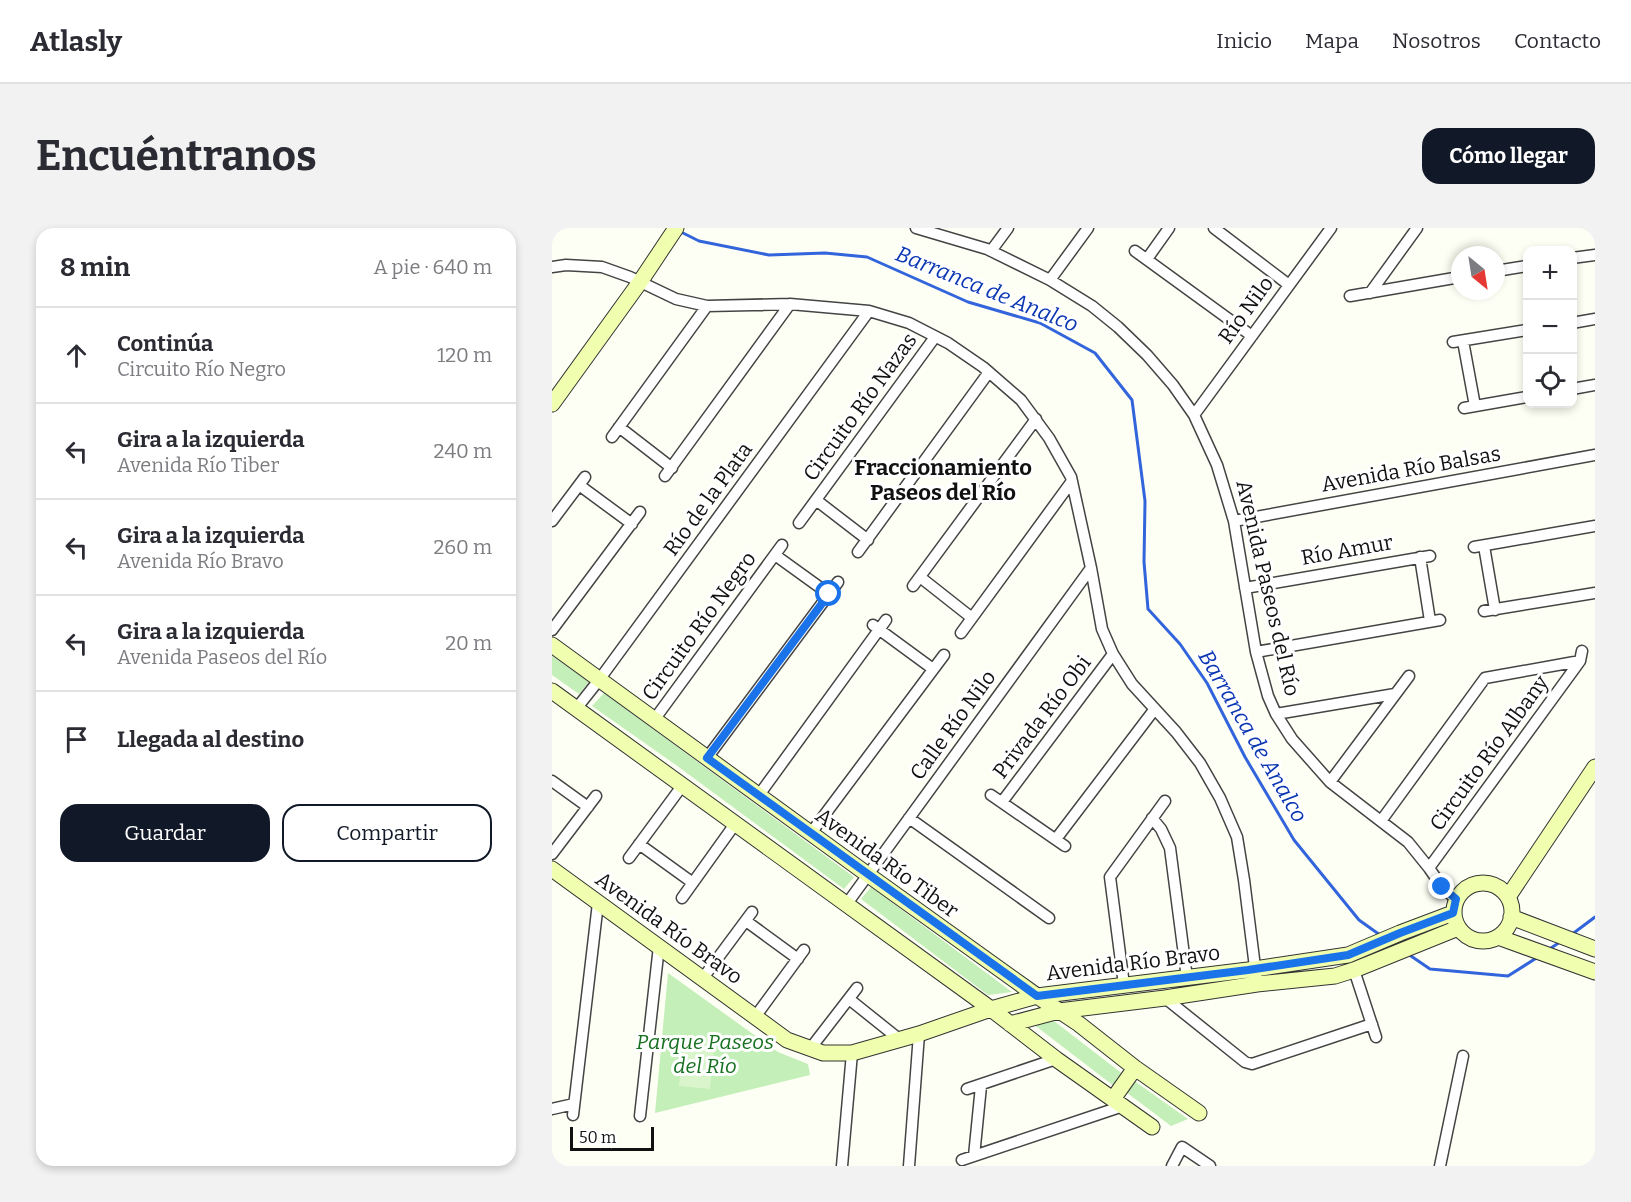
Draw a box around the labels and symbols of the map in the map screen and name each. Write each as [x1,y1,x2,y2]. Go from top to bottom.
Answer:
water label: Barranca de Analco [892,240,1082,338]
north arrow [1451,246,1505,300]
street label: Río Nilo [1213,271,1279,349]
street label: Circuito Río Nazas [798,328,922,486]
street label: Río de la Plata [658,437,758,561]
street label: Avenida Río Balsas [1319,440,1503,498]
district label: Fraccionamiento Paseos del Río [854,454,1032,506]
street label: Avenida Paseos del Río [1230,477,1306,699]
street label: Río Amur [1299,529,1395,571]
street label: Circuito Río Negro [636,547,762,705]
route start [815,580,841,606]
water label: Barranca de Analco [1193,645,1313,827]
street label: Privada Río Obi [987,650,1097,784]
street label: Calle Río Nilo [904,665,1002,785]
street label: Circuito Río Albany [1424,670,1555,836]
street label: Avenida Río Tiber [810,802,964,924]
street label: Avenida Río Bravo [591,866,747,990]
route end [1428,873,1454,899]
street label: Avenida Río Bravo [1045,939,1221,987]
park label: Parque Paseos del Río [636,1029,774,1079]
scale bar [570,1124,654,1152]

